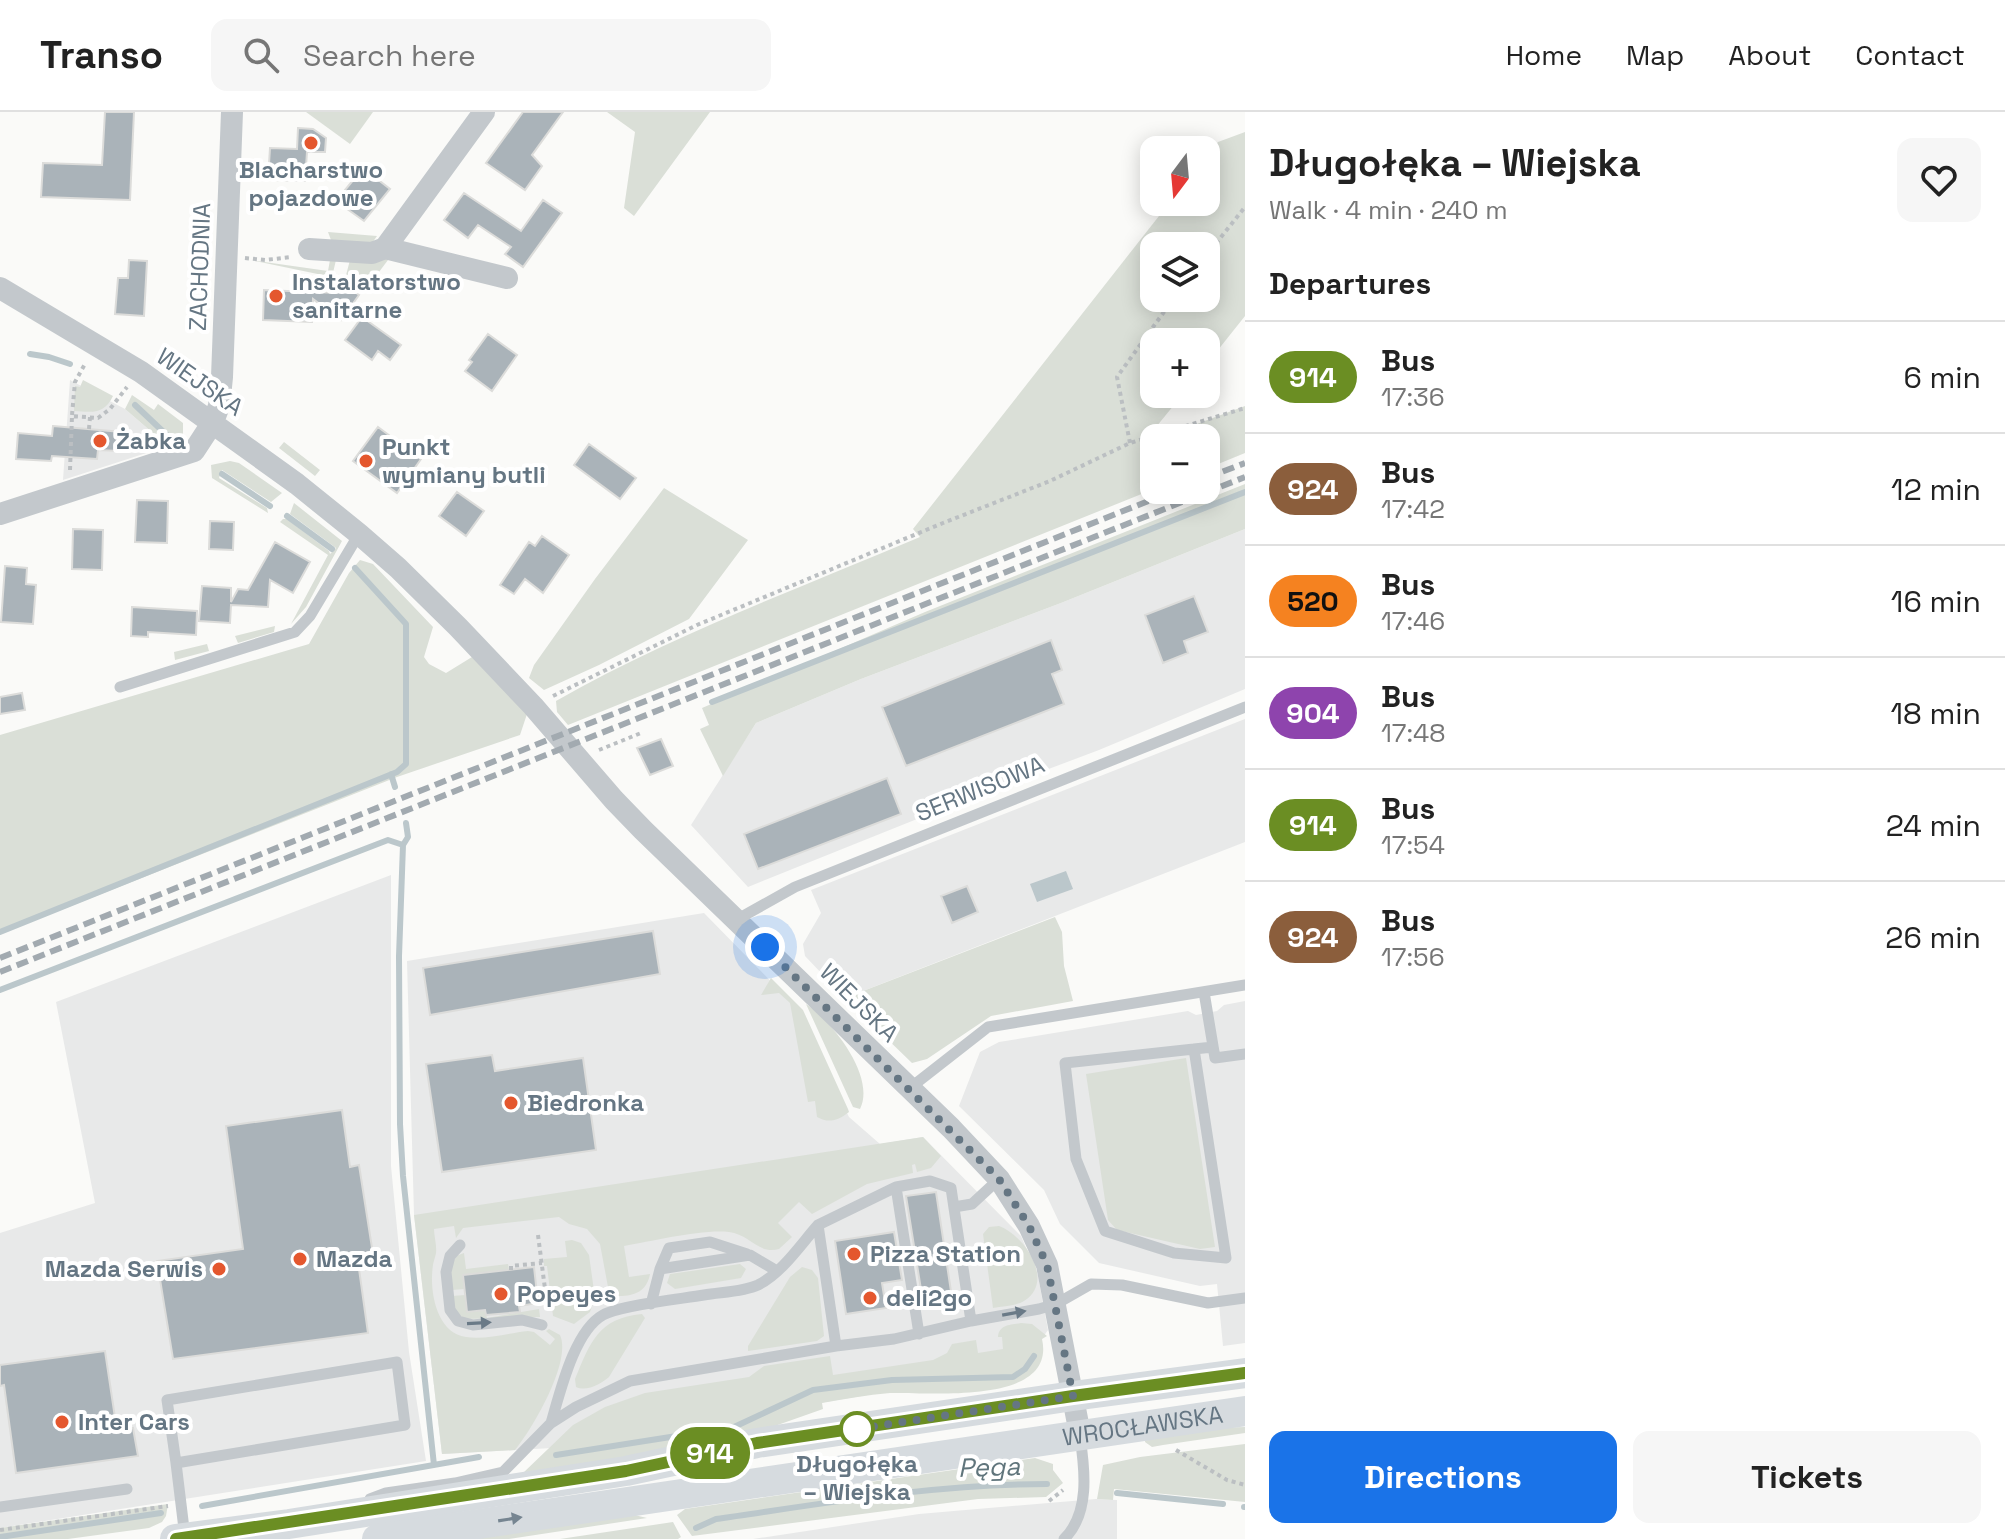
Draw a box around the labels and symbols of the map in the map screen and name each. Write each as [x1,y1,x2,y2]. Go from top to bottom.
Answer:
marker: Blacharstwo pojazdowe [302,134,320,152]
north arrow [1140,136,1220,216]
place label: Blacharstwo pojazdowe [239,154,383,213]
street label: ZACHODNIA [182,202,217,332]
place label: Instalatorstwo sanitarne [292,266,461,325]
marker: Instalatorstwo sanitarne [267,287,285,305]
street label: WIEJSKA [151,340,250,423]
place label: Żabka [116,425,186,456]
place label: Punkt wymiany butli [382,431,546,490]
marker: Żabka [91,432,109,450]
marker: Punkt wymiany butli [357,452,375,470]
street label: SERWISOWA [911,749,1049,828]
your location [745,927,785,967]
street label: WIEJSKA [813,957,905,1049]
place label: Biedronka [527,1087,644,1118]
marker: Biedronka [502,1094,520,1112]
place label: Pizza Station [870,1238,1021,1269]
place label: Mazda [316,1243,393,1274]
marker: Pizza Station [845,1245,863,1263]
marker: Mazda [291,1250,309,1268]
place label: Mazda Serwis [45,1253,203,1284]
marker: Mazda Serwis [210,1260,228,1278]
place label: Popeyes [517,1278,616,1309]
place label: deli2go [886,1282,972,1313]
marker: Popeyes [492,1285,510,1303]
marker: deli2go [861,1289,879,1307]
one-way arrow [1001,1307,1026,1319]
one-way arrow [467,1317,492,1330]
street label: WROCŁAWSKA [1060,1398,1225,1453]
place label: Inter Cars [78,1406,190,1437]
marker: Długołęka – Wiejska [840,1412,874,1446]
marker: Inter Cars [53,1413,71,1431]
line badge: 914 [664,1427,756,1479]
place label: Długołęka – Wiejska [796,1448,918,1507]
water label: Pęga [957,1449,1022,1485]
one-way arrow [497,1512,522,1525]

